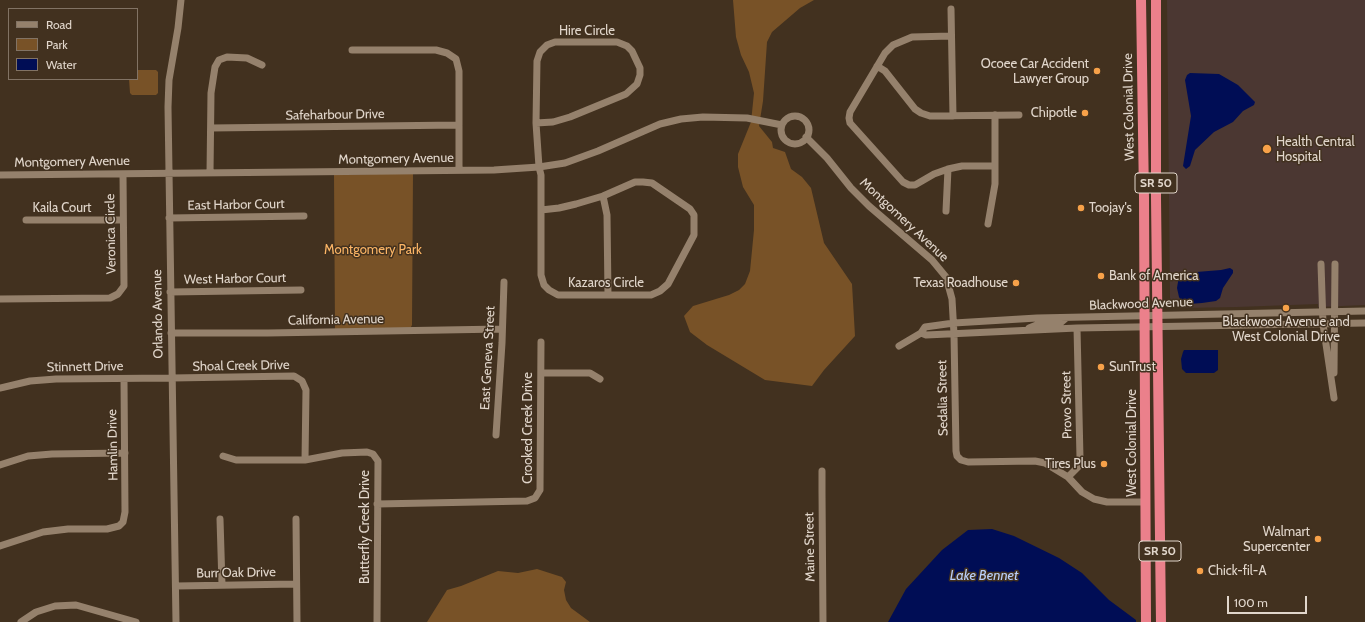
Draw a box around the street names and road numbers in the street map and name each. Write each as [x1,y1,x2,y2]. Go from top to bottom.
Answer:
street label: Hire Circle [559,23,615,39]
street label: West Colonial Drive [1120,53,1138,161]
street label: Safeharbour Drive [285,106,385,124]
street label: Montgomery Avenue [338,150,454,168]
street label: Montgomery Avenue [14,153,130,171]
road number: SR 50 [1135,173,1177,193]
street label: Montgomery Avenue [856,175,952,265]
street label: Veronica Circle [102,194,120,274]
street label: East Harbor Court [187,196,285,214]
street label: Kaila Court [33,200,91,216]
street label: Orlando Avenue [149,269,167,359]
street label: West Harbor Court [184,270,286,288]
street label: Kazaros Circle [568,275,644,291]
street label: Blackwood Avenue [1089,294,1193,314]
street label: East Geneva Street [477,306,499,410]
street label: California Avenue [288,311,384,329]
street label: Shoal Creek Drive [192,357,290,375]
street label: Stinnett Drive [47,359,123,375]
street label: Sedalia Street [935,360,951,436]
street label: Provo Street [1059,371,1075,439]
street label: Crooked Creek Drive [520,372,536,484]
street label: West Colonial Drive [1124,389,1140,497]
street label: Hamlin Drive [105,409,121,481]
street label: Butterfly Creek Drive [357,470,373,584]
street label: Maine Street [802,512,818,582]
road number: SR 50 [1139,541,1181,561]
street label: Burr Oak Drive [196,565,276,581]

